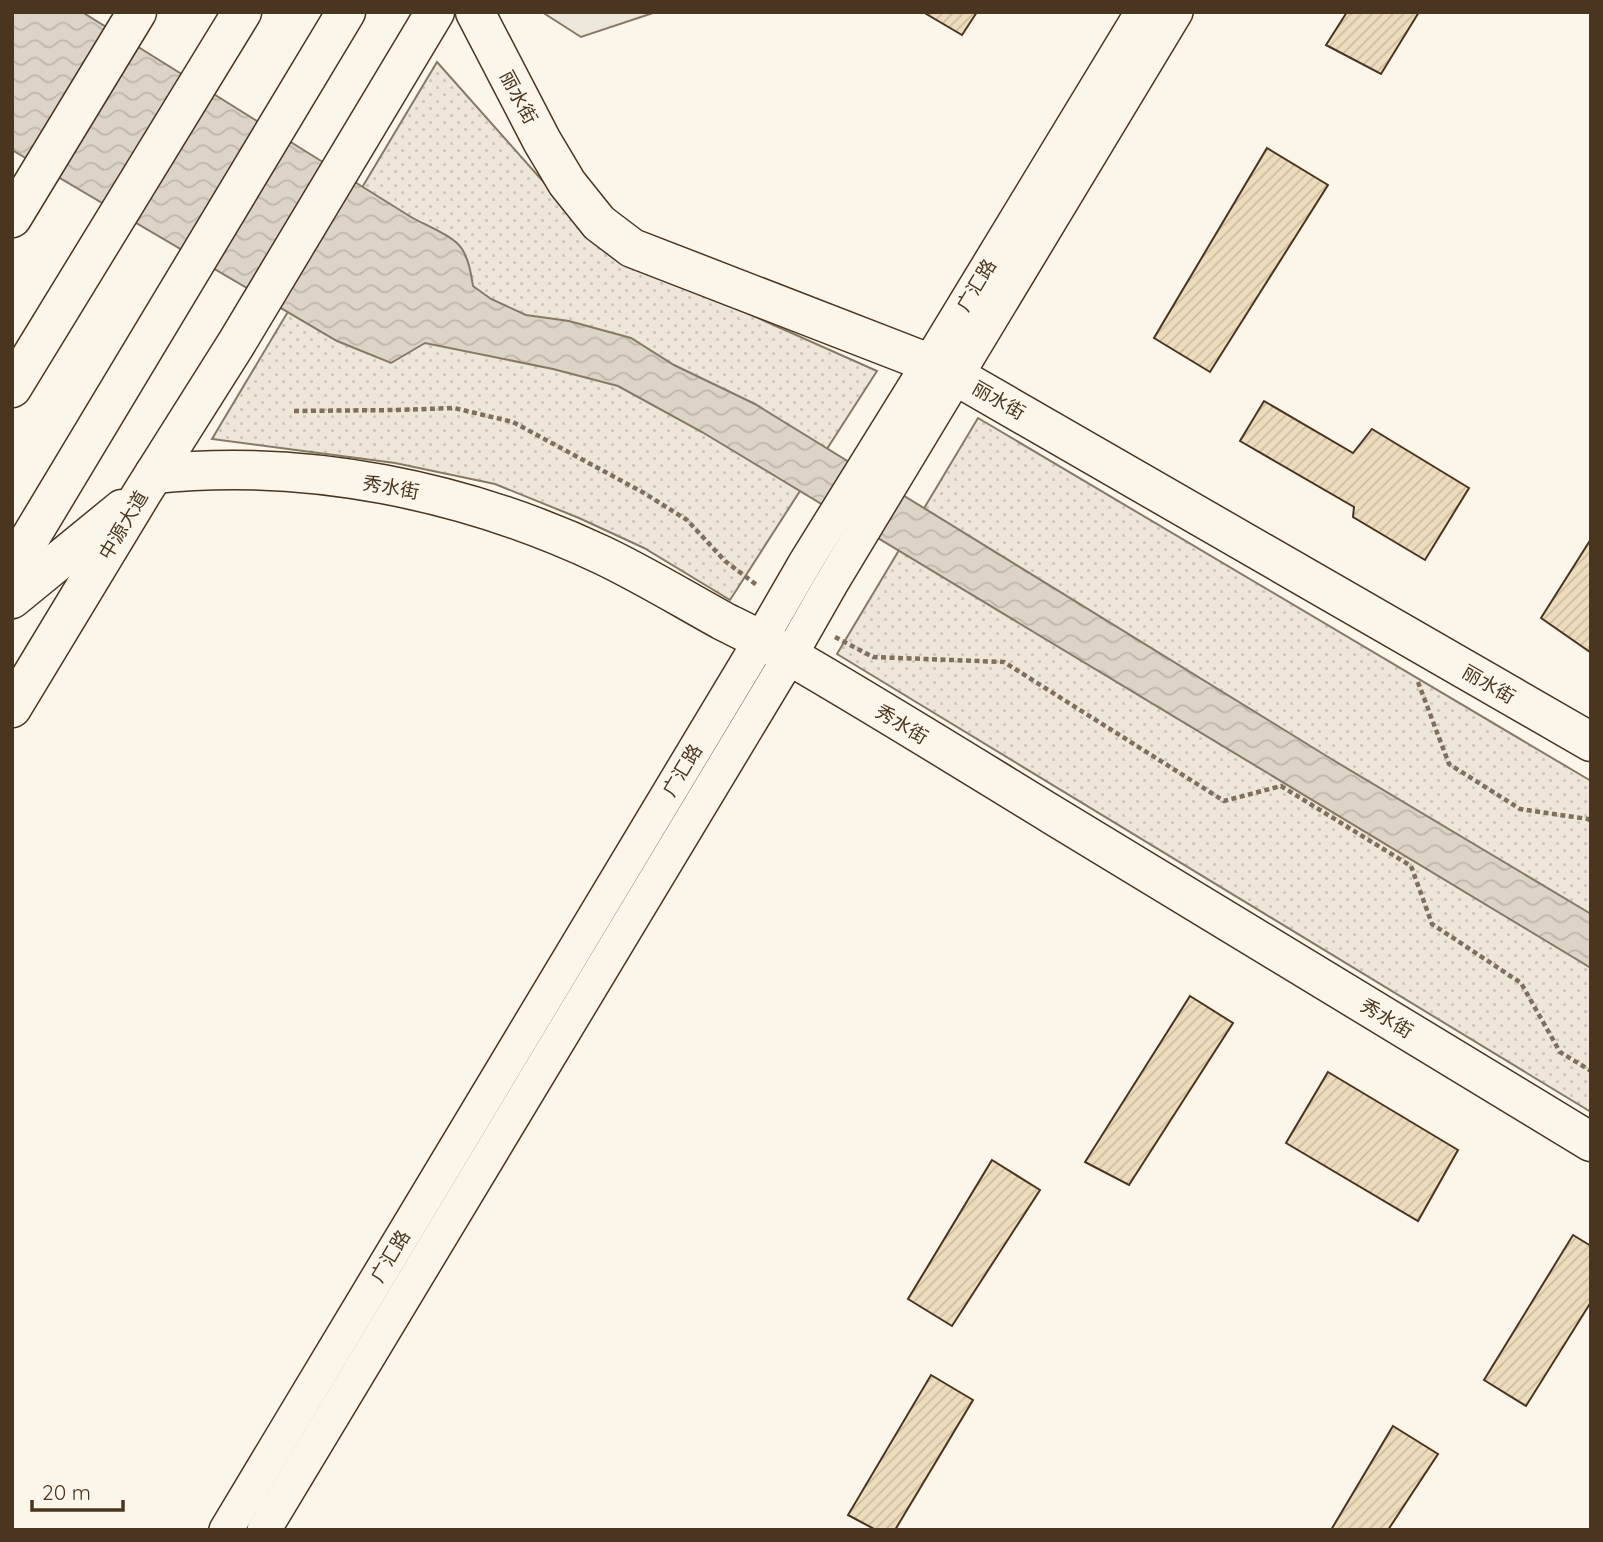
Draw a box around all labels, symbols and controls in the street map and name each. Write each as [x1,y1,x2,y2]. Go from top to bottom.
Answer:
street label: 丽水街 [495,66,543,128]
street label: 广汇路 [951,254,1001,316]
street label: 丽水街 [968,375,1030,425]
street label: 秀水街 [361,470,421,504]
street label: 中源大道 [93,486,153,564]
street label: 丽水街 [1458,659,1520,709]
street label: 秀水街 [871,699,933,749]
street label: 广汇路 [657,739,707,801]
street label: 秀水街 [1356,993,1418,1043]
street label: 广汇路 [365,1225,415,1287]
scale bar [32,1468,122,1512]
text: 20 m [42,1479,91,1505]

